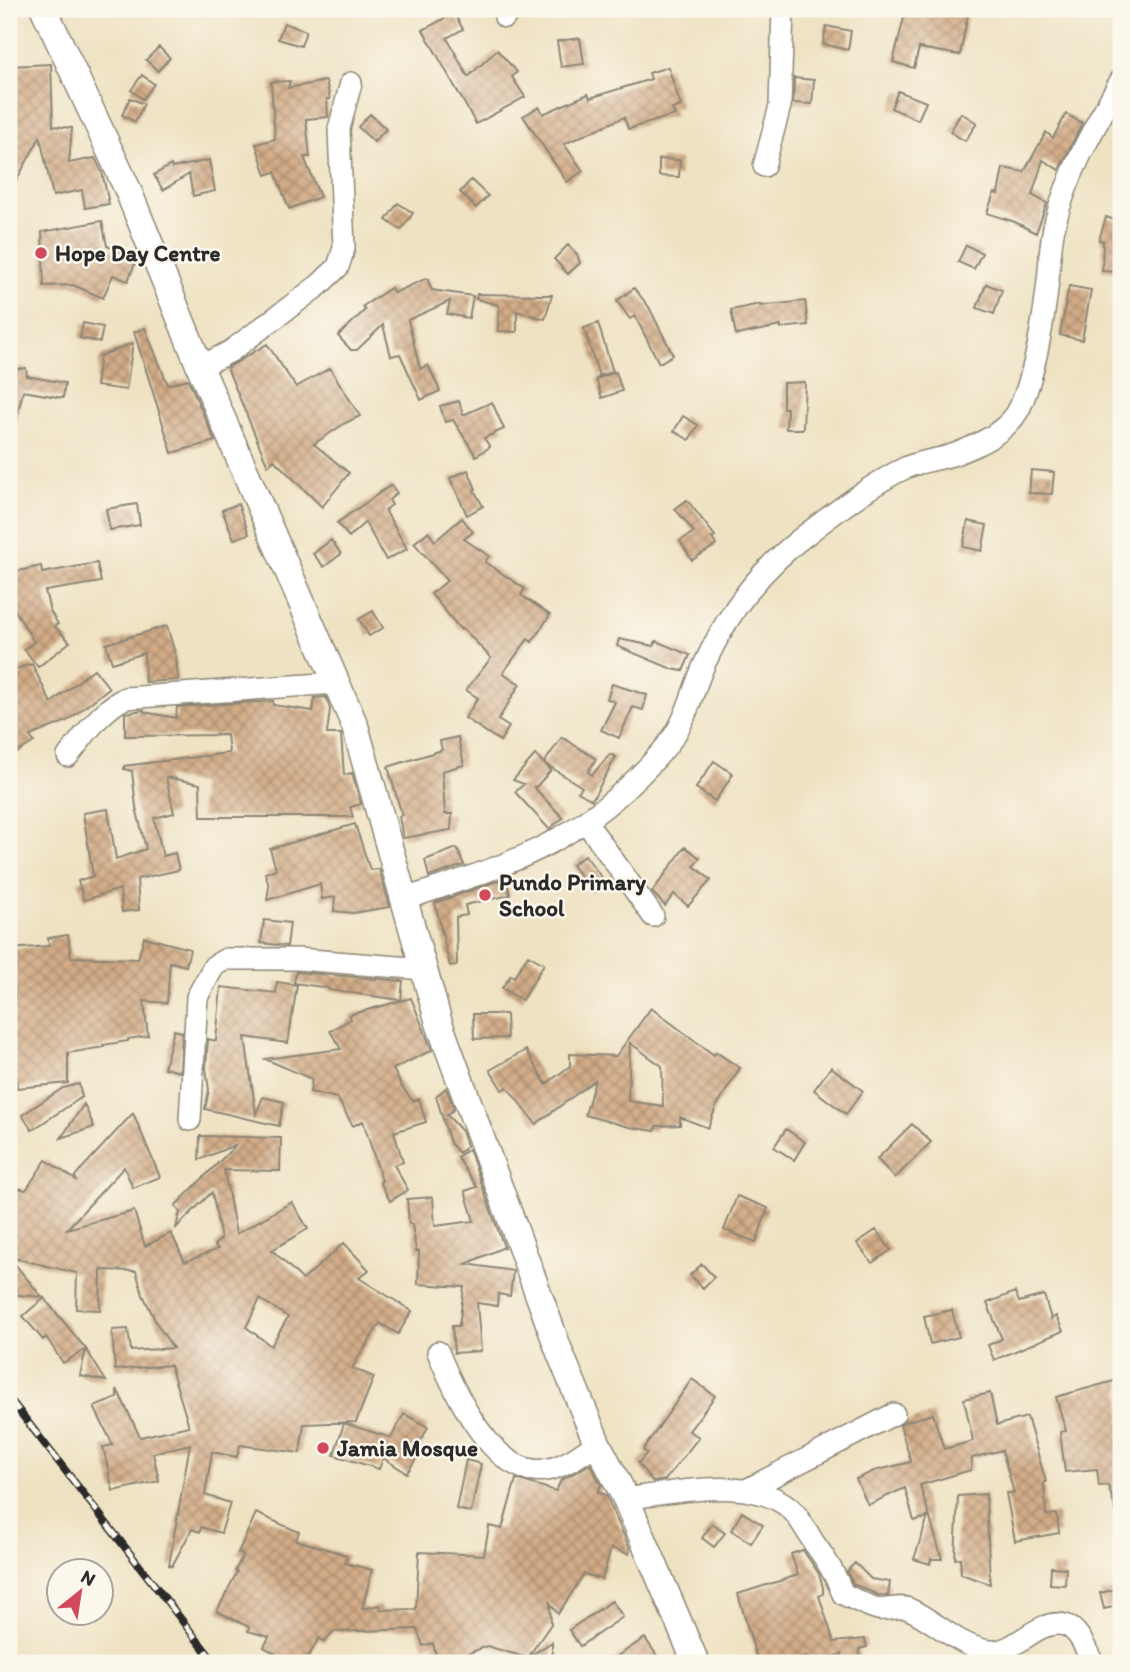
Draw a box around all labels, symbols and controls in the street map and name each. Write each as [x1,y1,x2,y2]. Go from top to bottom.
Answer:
place label: Hope Day Centre [55,239,221,267]
marker: Hope Day Centre [33,245,49,261]
place label: Pundo Primary School [499,868,646,922]
marker: Pundo Primary School [477,887,493,903]
place label: Jamia Mosque [336,1434,478,1462]
marker: Jamia Mosque [315,1440,331,1456]
north arrow [46,1556,116,1626]
text: N [77,1565,100,1591]

